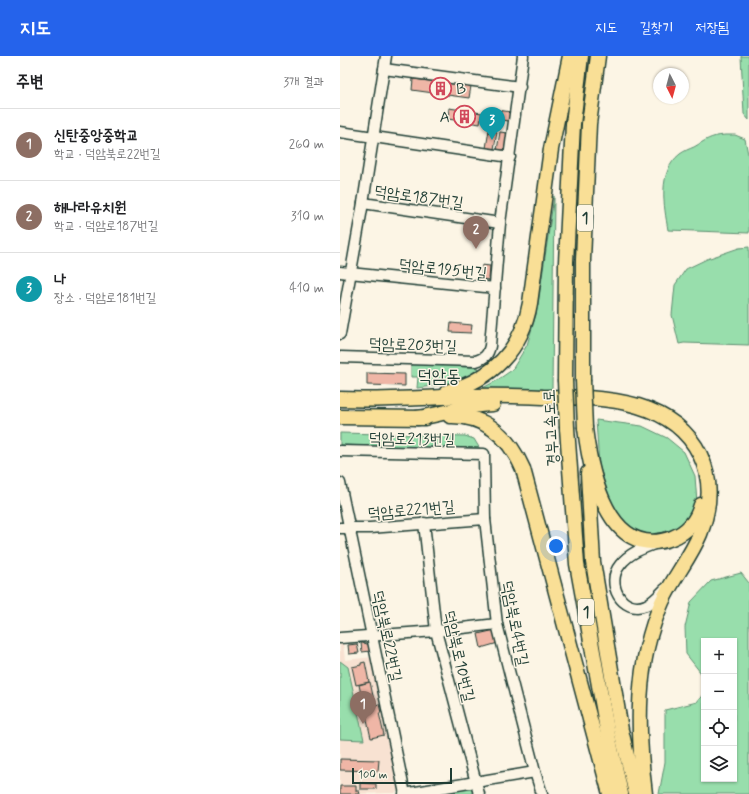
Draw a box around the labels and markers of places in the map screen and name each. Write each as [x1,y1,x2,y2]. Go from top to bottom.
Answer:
building icon: B [428,75,454,101]
place label: B [456,79,466,100]
building icon: A [452,103,478,129]
place label: A [440,107,450,128]
pin: 3 [479,107,505,140]
pin: 2 [463,216,489,249]
pin: 1 [350,691,376,724]

